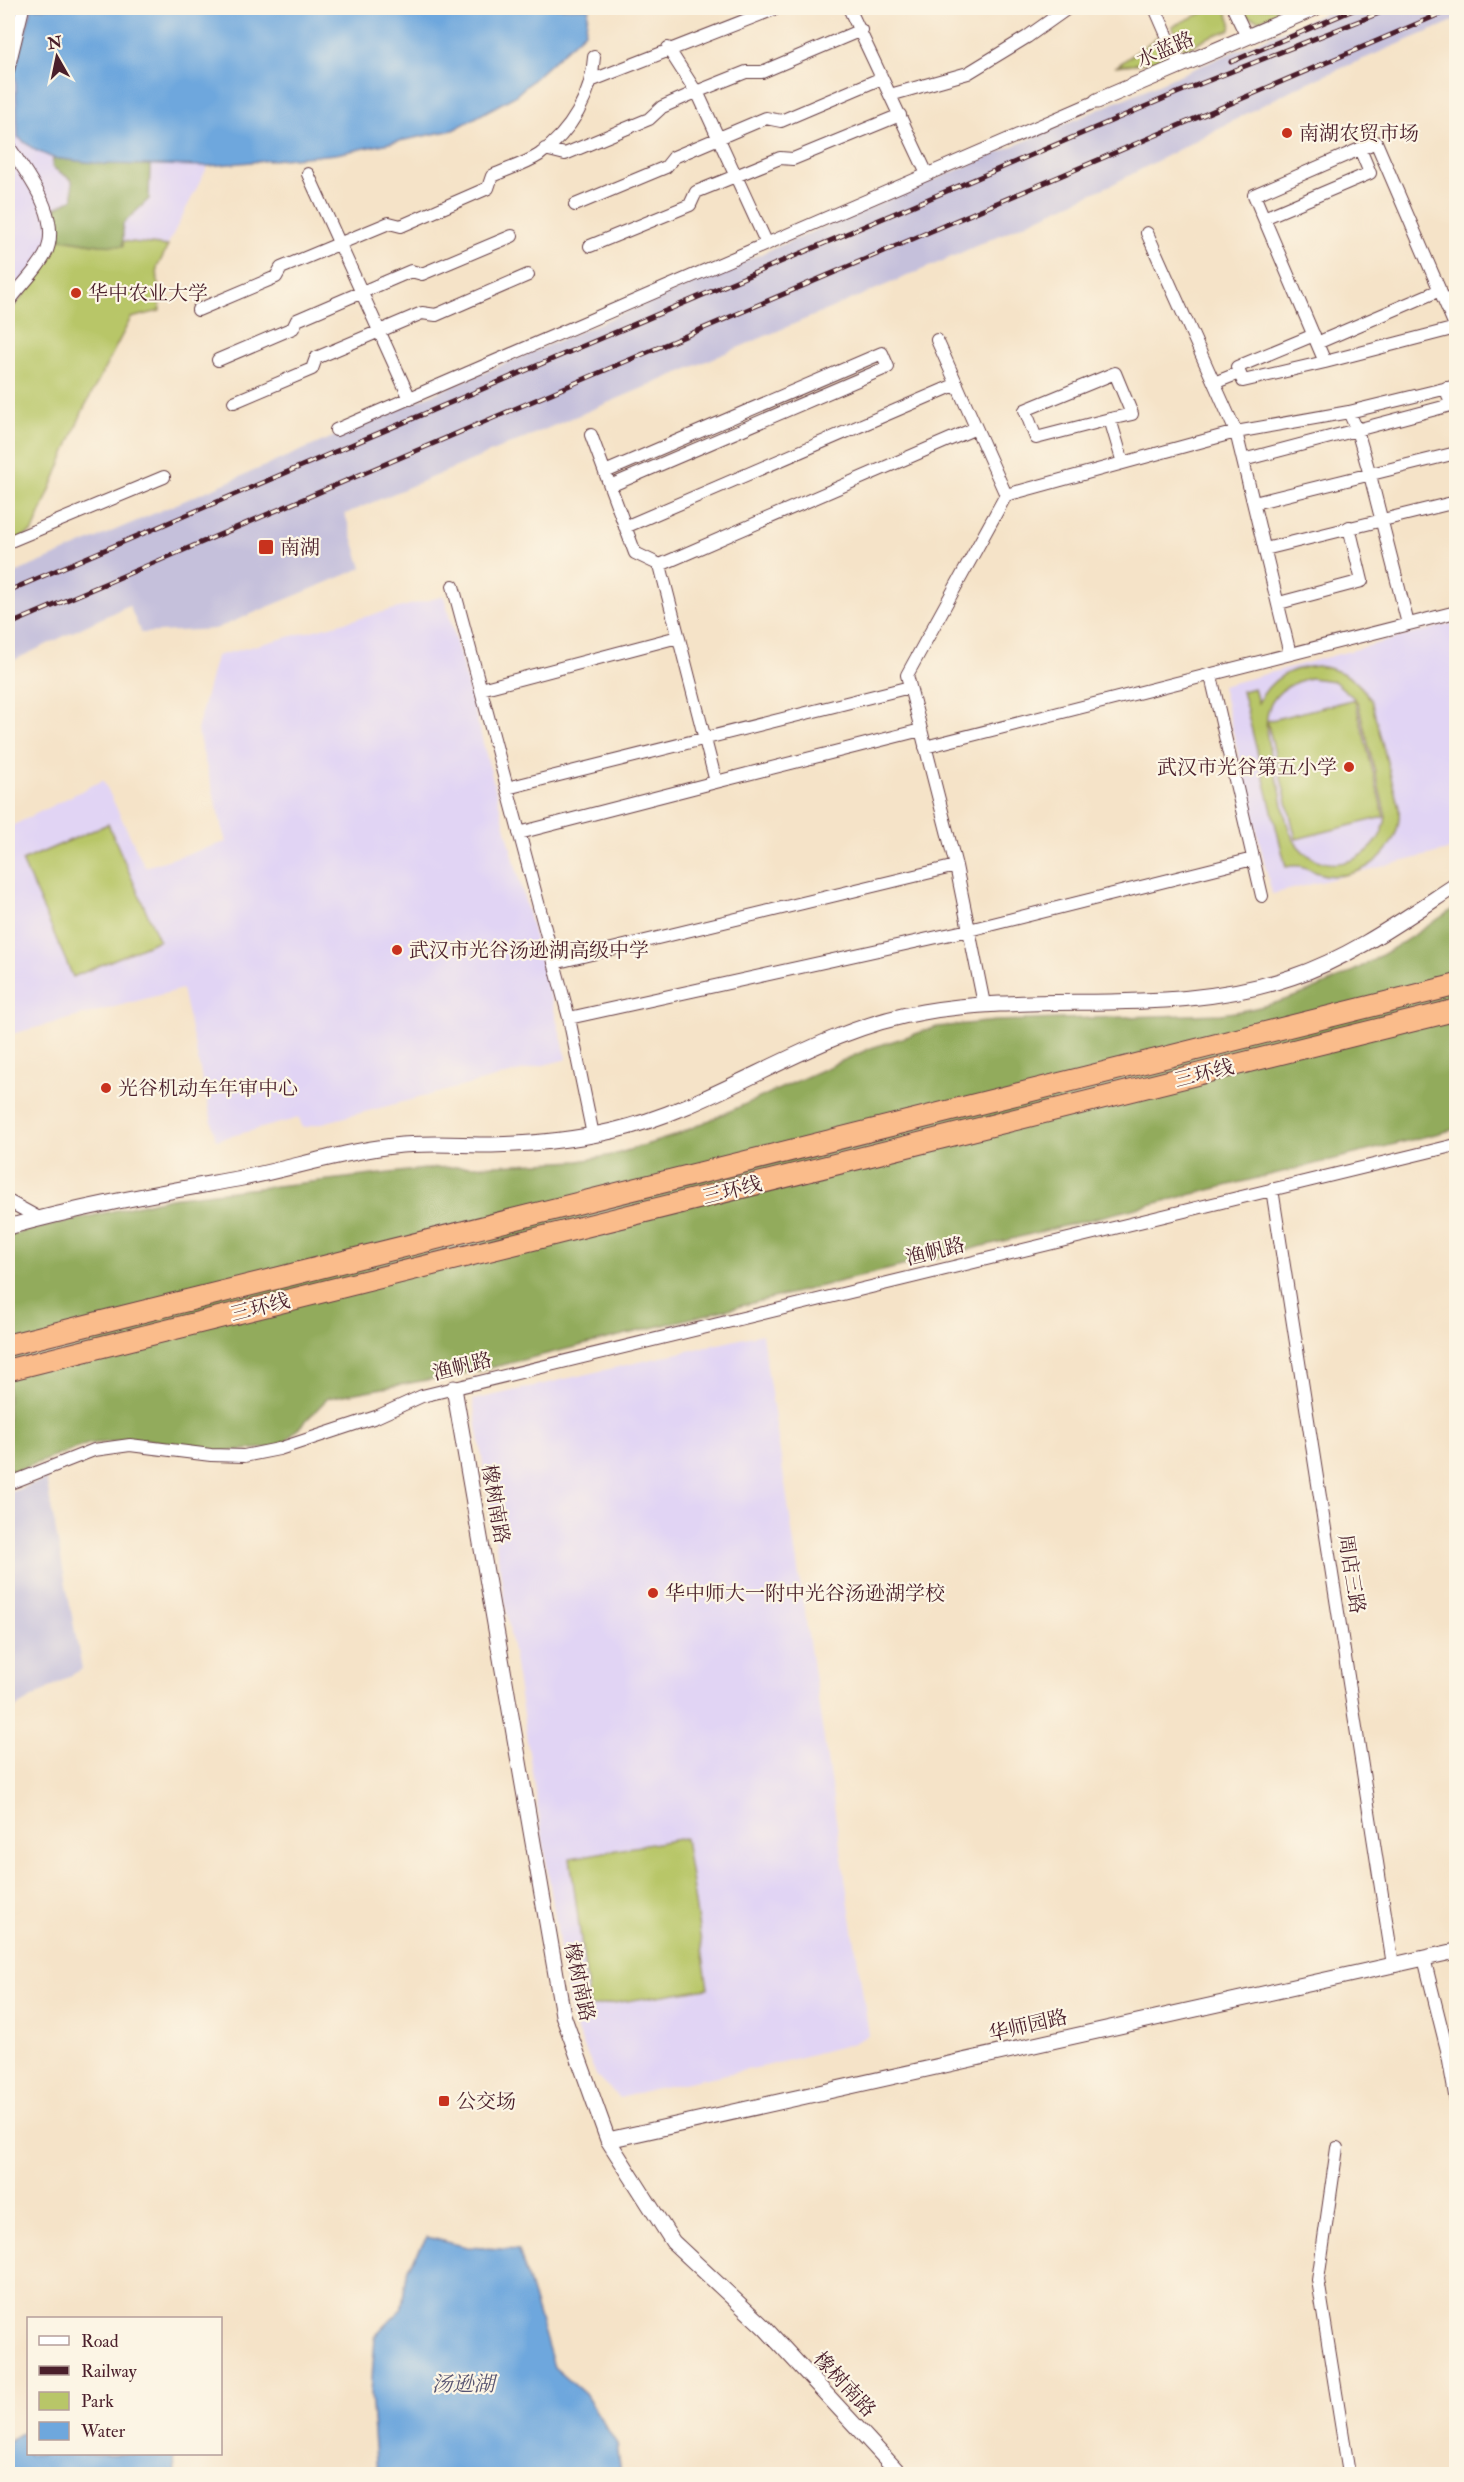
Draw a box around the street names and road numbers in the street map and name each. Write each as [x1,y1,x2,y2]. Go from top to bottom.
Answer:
street label: 水蓝路 [1133,26,1198,73]
street label: 三环线 [1172,1054,1236,1093]
street label: 三环线 [700,1171,764,1210]
street label: 渔帆路 [903,1232,967,1271]
street label: 三环线 [228,1288,292,1327]
street label: 渔帆路 [430,1347,494,1386]
street label: 橡树南路 [476,1463,515,1546]
street label: 周店三路 [1333,1533,1370,1616]
street label: 橡树南路 [559,1940,600,2024]
street label: 华师园路 [986,2004,1070,2047]
street label: 橡树南路 [808,2347,881,2422]

